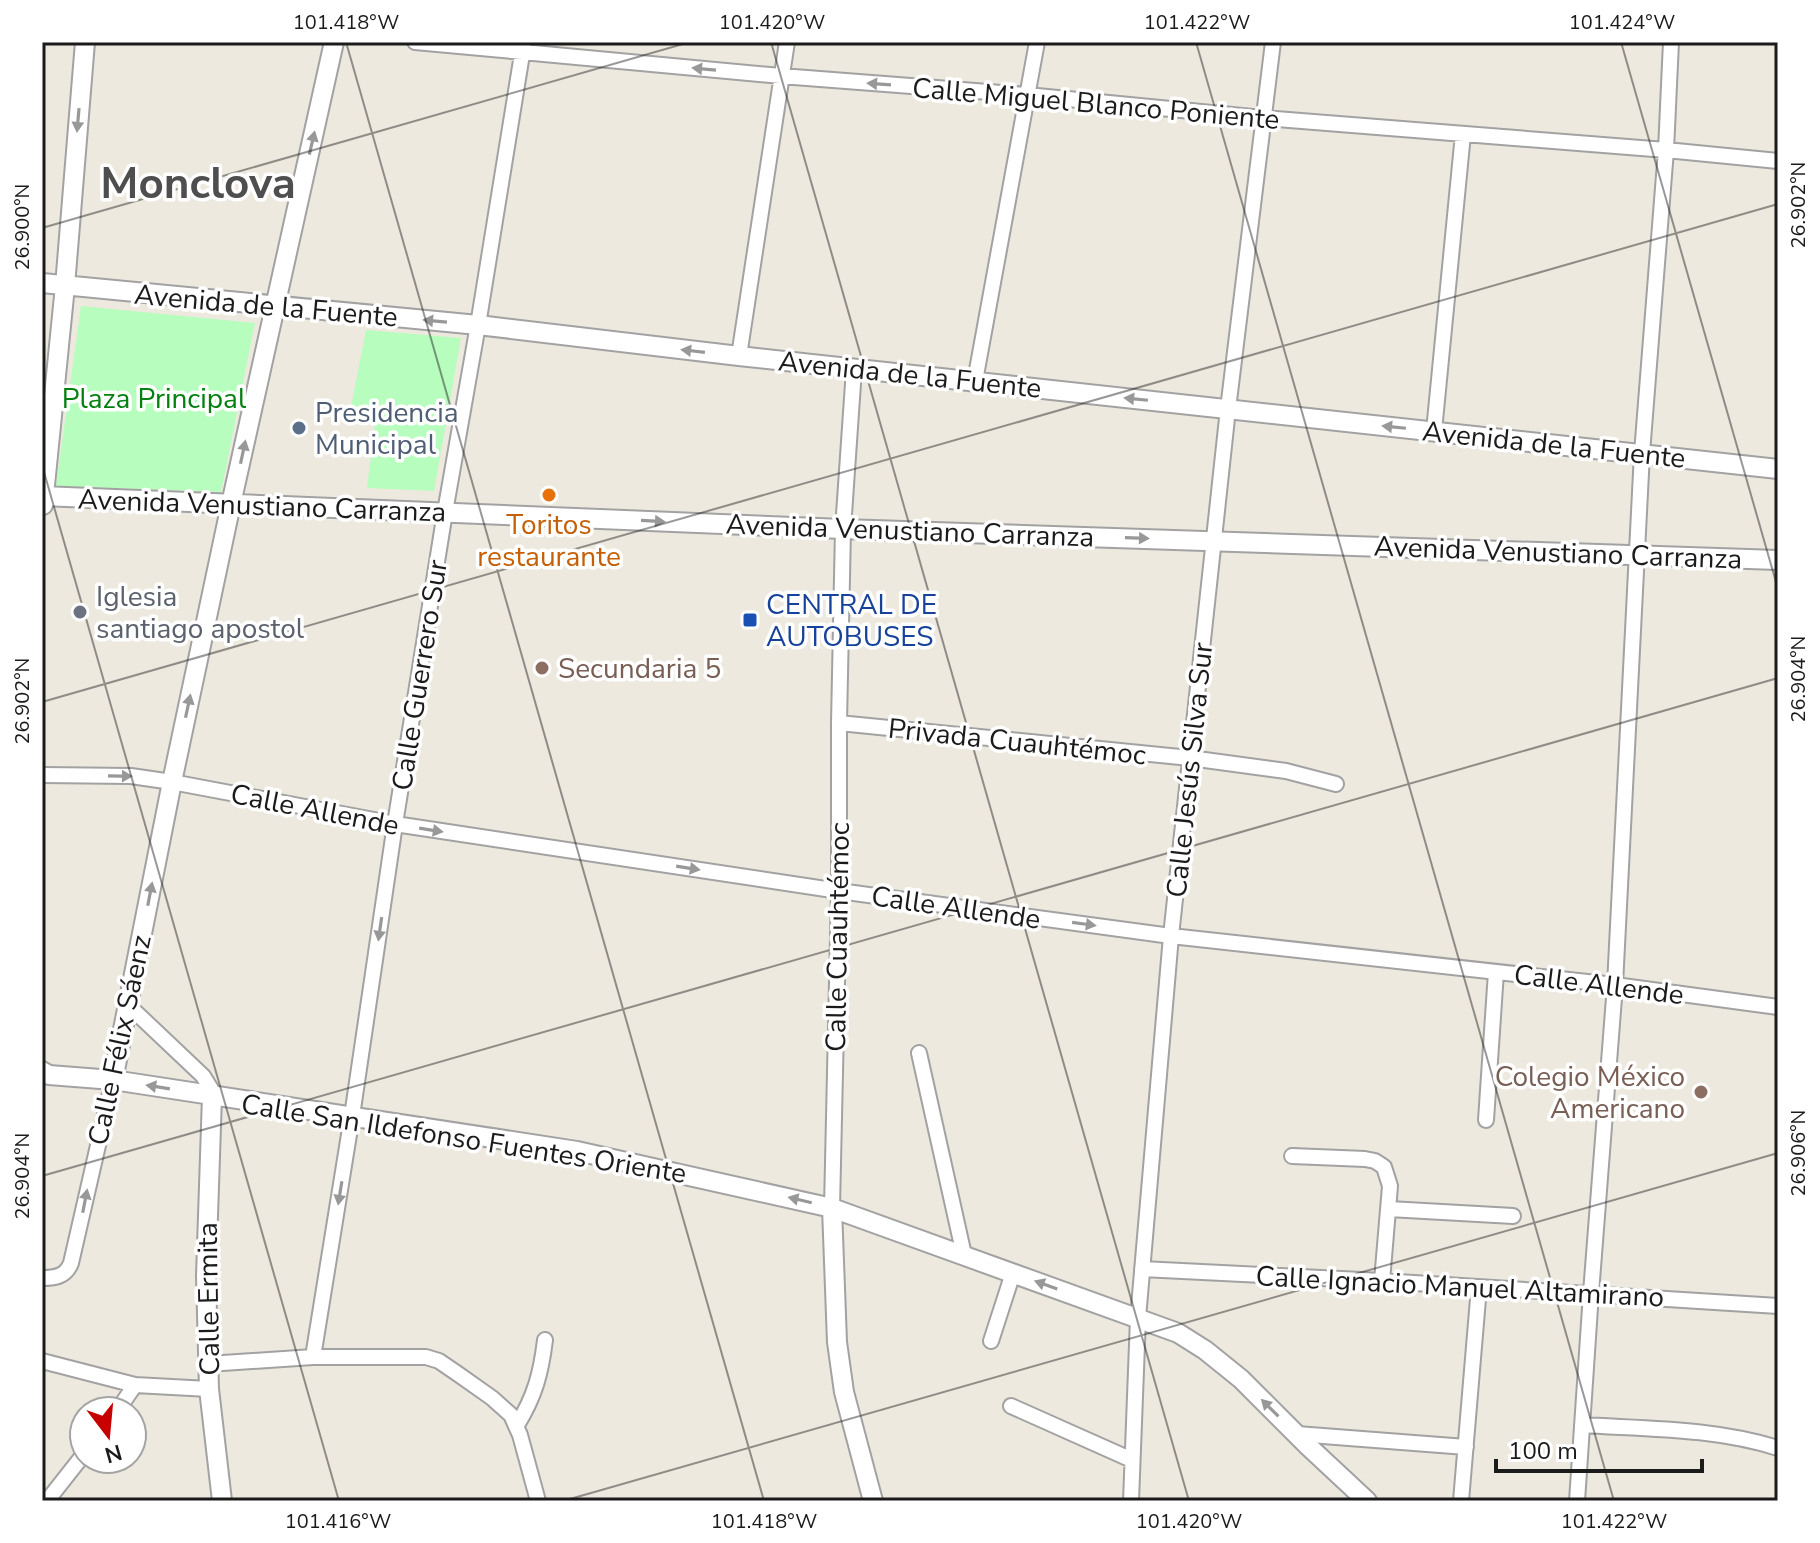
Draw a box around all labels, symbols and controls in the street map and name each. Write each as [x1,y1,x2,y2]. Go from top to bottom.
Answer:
text: 101.418°W [293,9,399,36]
text: 101.420°W [719,9,825,36]
text: 101.422°W [1144,9,1250,36]
text: 101.424°W [1569,9,1675,36]
one-way arrow [691,62,716,75]
street label: Calle Miguel Blanco Poniente [911,69,1281,139]
one-way arrow [866,77,891,90]
one-way arrow [71,108,84,133]
one-way arrow [306,131,319,156]
district label: Monclova [100,154,296,214]
text: 26.902°N [1785,162,1812,248]
text: 26.900°N [9,184,36,270]
street label: Avenida de la Fuente [133,276,399,336]
one-way arrow [422,314,447,327]
street label: Avenida de la Fuente [776,342,1043,408]
one-way arrow [681,344,706,357]
park label: Plaza Principal [62,380,247,418]
one-way arrow [1123,392,1148,405]
place label: Presidencia Municipal [315,394,459,464]
street label: Avenida de la Fuente [1420,412,1687,478]
marker: Presidencia Municipal [290,419,308,437]
one-way arrow [1381,420,1406,433]
one-way arrow [237,439,250,464]
street label: Avenida Venustiano Carranza [77,481,447,531]
marker: Toritos restaurante [540,486,558,504]
place label: Toritos restaurante [477,506,621,576]
street label: Avenida Venustiano Carranza [725,506,1095,556]
one-way arrow [641,515,666,528]
street label: Avenida Venustiano Carranza [1373,528,1743,578]
one-way arrow [1125,532,1150,545]
street label: Calle Guerrero Sur [383,557,457,793]
place label: Iglesia santiago apostol [96,578,305,648]
place label: CENTRAL DE AUTOBUSES [766,586,937,656]
marker: Iglesia santiago apostol [71,603,89,621]
marker: CENTRAL DE AUTOBUSES [741,611,759,629]
text: 26.904°N [1785,636,1812,722]
street label: Calle Jesús Silva Sur [1158,641,1222,900]
place label: Secundaria 5 [558,650,721,688]
text: 26.902°N [9,658,36,744]
marker: Secundaria 5 [533,659,551,677]
one-way arrow [182,693,195,718]
street label: Privada Cuauhtémoc [886,710,1148,774]
one-way arrow [108,770,133,783]
street label: Calle Allende [227,775,402,845]
street label: Calle Cuauhtémoc [817,822,859,1052]
one-way arrow [419,824,444,837]
one-way arrow [676,863,701,875]
street label: Calle Allende [869,877,1043,939]
one-way arrow [144,881,157,906]
one-way arrow [373,917,386,942]
one-way arrow [1072,918,1097,931]
street label: Calle Félix Sáenz [79,932,161,1149]
street label: Calle Allende [1512,956,1686,1014]
place label: Colegio México Americano [1495,1058,1685,1128]
one-way arrow [146,1081,171,1093]
marker: Colegio México Americano [1692,1083,1710,1101]
street label: Calle San Ildefonso Fuentes Oriente [239,1085,689,1193]
text: 26.906°N [1785,1110,1812,1196]
text: 26.904°N [9,1133,36,1219]
one-way arrow [333,1181,345,1206]
one-way arrow [79,1188,91,1213]
one-way arrow [788,1194,813,1206]
street label: Calle Ermita [189,1222,229,1376]
street label: Calle Ignacio Manuel Altamirano [1255,1257,1665,1317]
one-way arrow [1034,1278,1058,1291]
north arrow [68,1395,148,1475]
one-way arrow [1261,1399,1280,1418]
scale bar [1496,1423,1702,1473]
text: 100 m [1508,1435,1578,1467]
text: N [101,1437,125,1470]
text: 101.416°W [285,1508,391,1535]
text: 101.418°W [711,1508,817,1535]
text: 101.420°W [1136,1508,1242,1535]
text: 101.422°W [1561,1508,1667,1535]

